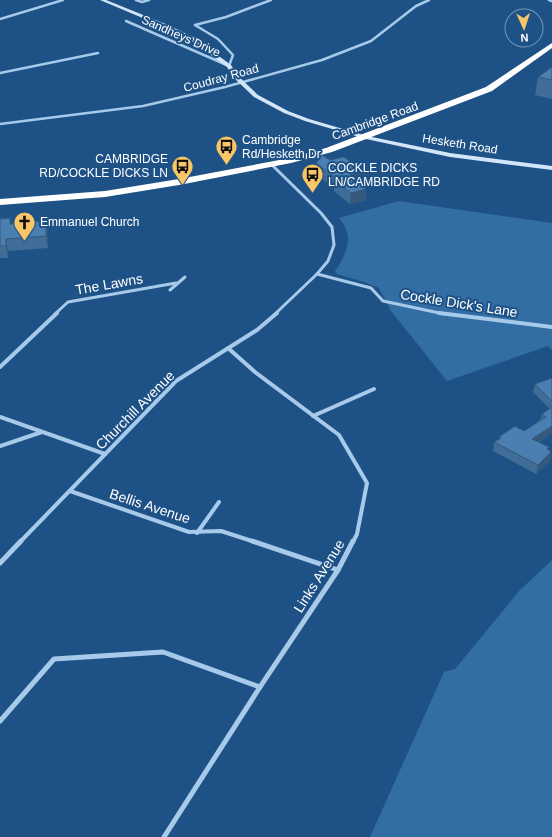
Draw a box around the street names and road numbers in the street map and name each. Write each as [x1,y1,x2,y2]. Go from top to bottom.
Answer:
street label: Sandheys Drive [139,12,223,60]
street label: Coudray Road [182,61,260,95]
street label: Cambridge Road [330,99,420,143]
street label: Hesketh Road [421,131,499,157]
street label: The Lawns [74,270,144,298]
street label: Cockle Dick's Lane [399,286,519,320]
street label: Churchill Avenue [92,367,178,453]
street label: Bellis Avenue [108,485,193,527]
street label: Links Avenue [290,536,348,615]

